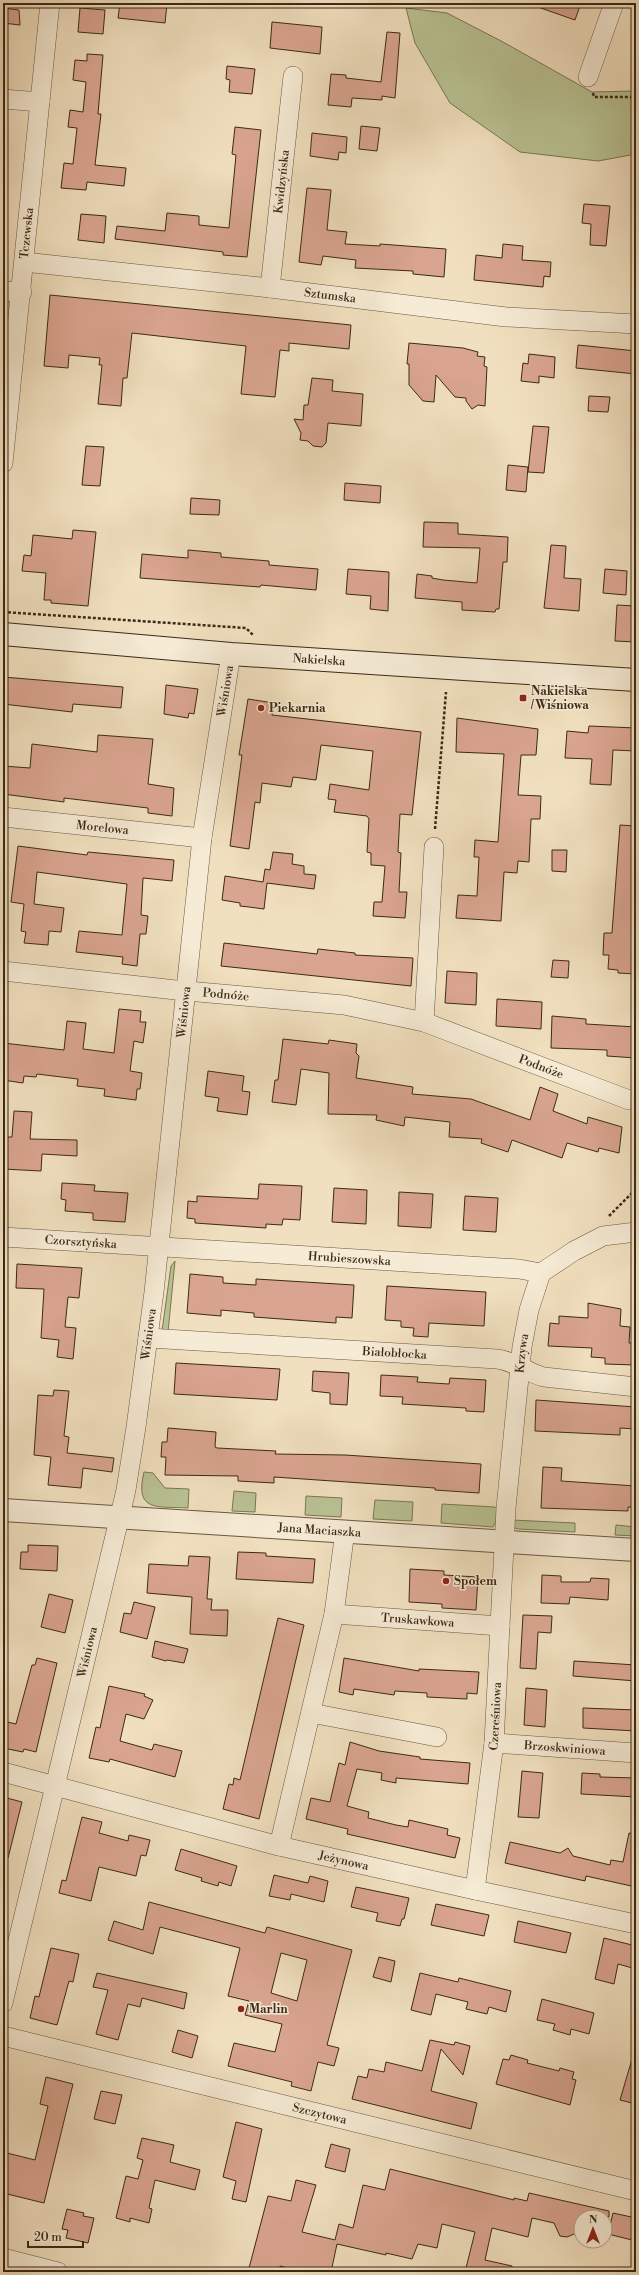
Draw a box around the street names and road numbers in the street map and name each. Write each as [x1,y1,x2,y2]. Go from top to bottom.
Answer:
street label: Kwidzyńska [271,148,293,214]
street label: Tczewska [16,206,37,260]
street label: Sztumska [303,285,358,306]
street label: Nakielska [292,650,347,669]
street label: Wiśniowa [214,663,237,719]
street label: Morelowa [75,817,131,838]
street label: Wiśniowa [173,985,194,1040]
street label: Podnóże [202,985,250,1004]
street label: Podnóże [517,1051,566,1082]
street label: Czorsztyńska [44,1232,118,1252]
street label: Hrubieszowska [307,1248,392,1269]
street label: Wiśniowa [137,1307,159,1362]
street label: Krzywa [512,1331,532,1374]
street label: Białobłocka [361,1343,428,1362]
street label: Jana Maciaszka [276,1520,362,1540]
street label: Truskawkowa [381,1610,456,1630]
street label: Wiśniowa [74,1624,101,1680]
street label: Czereśniowa [486,1681,505,1751]
street label: Brzoskwiniowa [522,1738,607,1758]
street label: Jeżynowa [316,1847,371,1874]
street label: Szczytowa [291,2100,349,2128]

